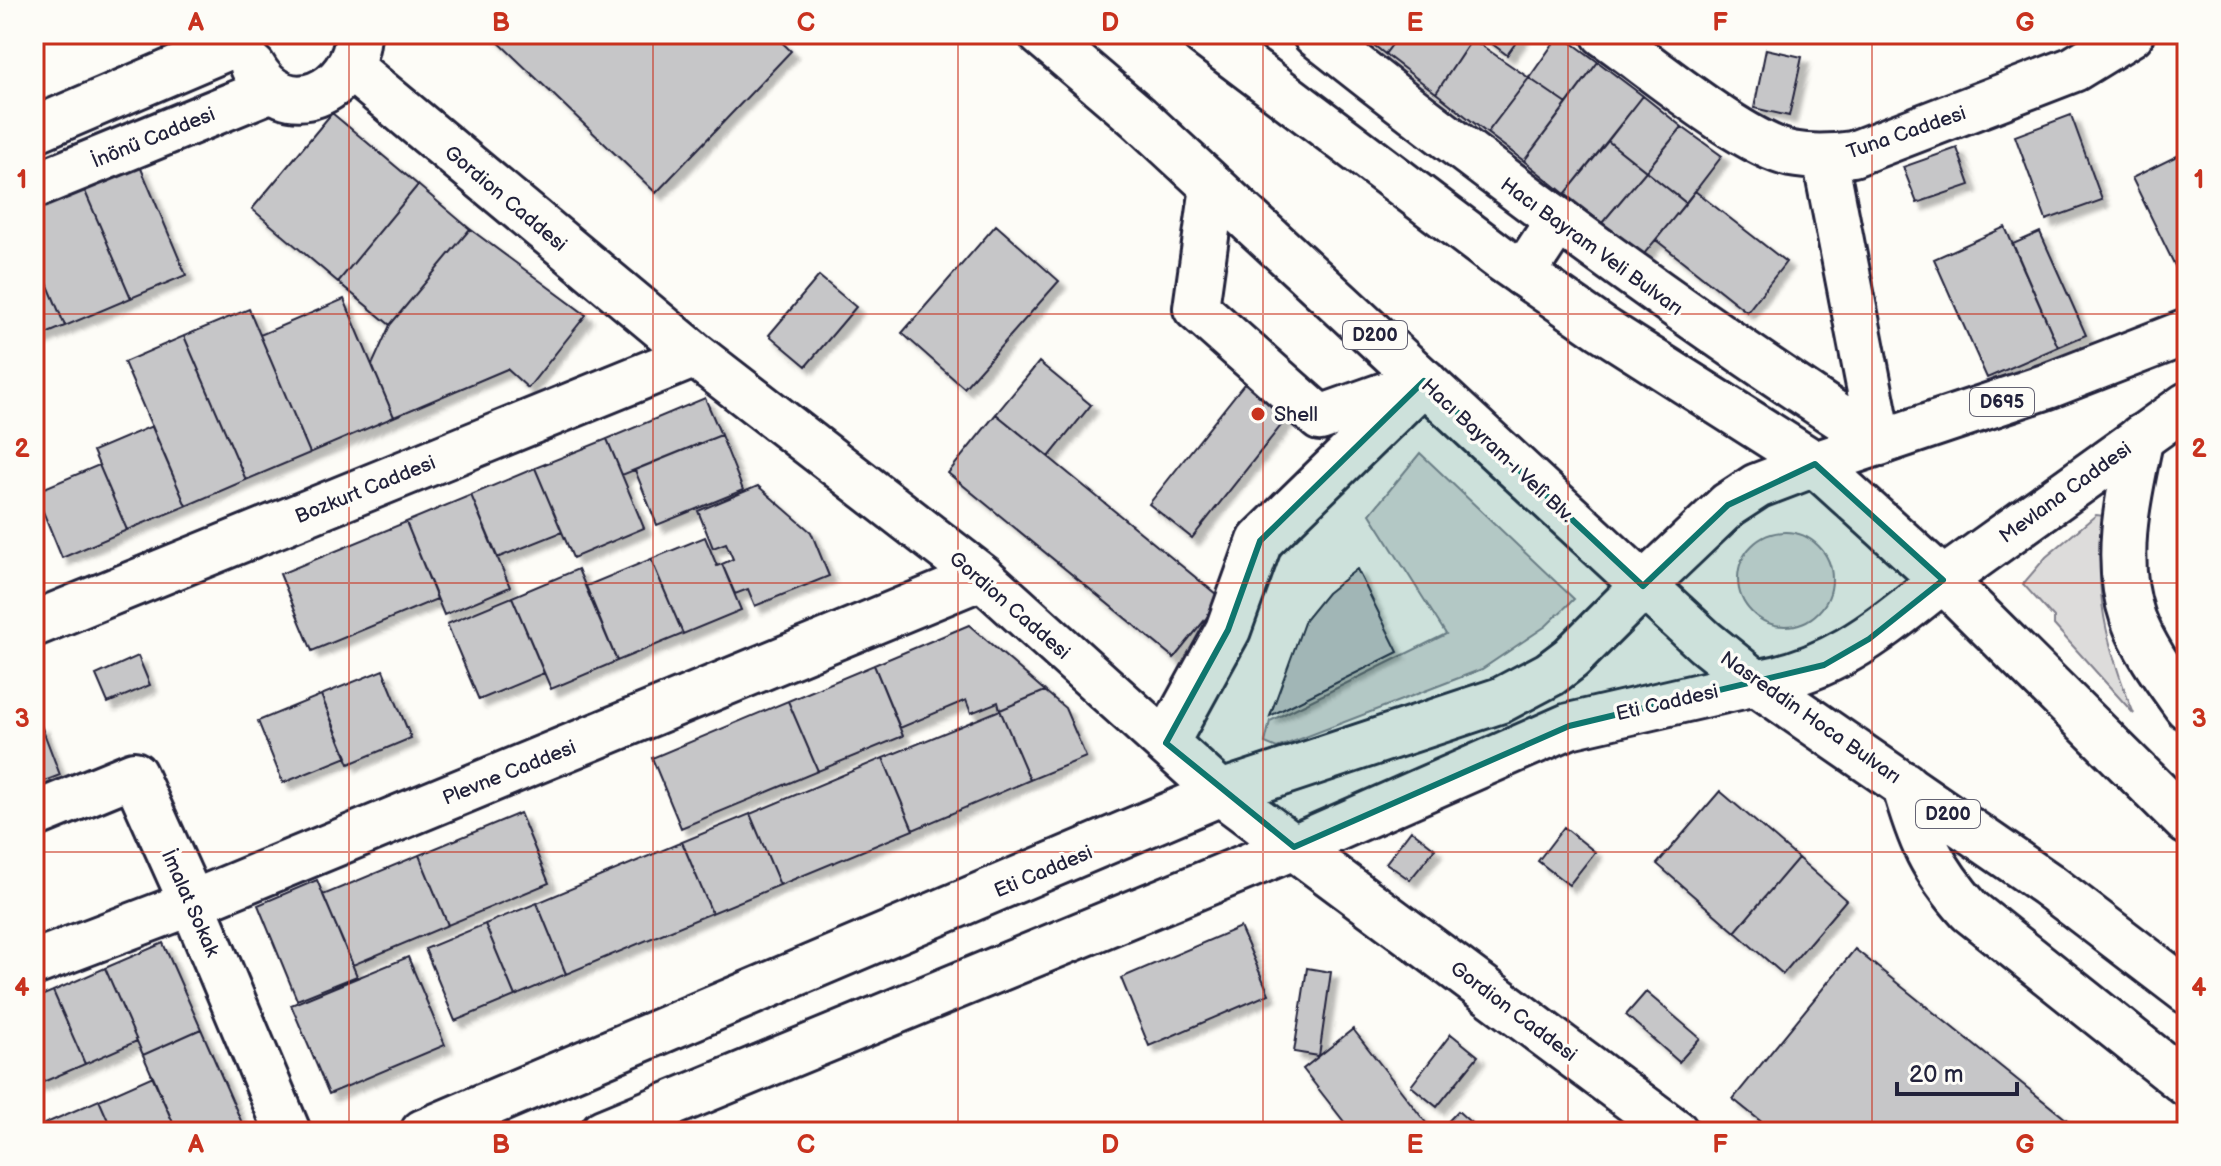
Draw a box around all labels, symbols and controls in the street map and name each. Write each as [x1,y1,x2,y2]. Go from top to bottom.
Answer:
text: A [187,8,204,39]
text: B [492,8,510,39]
text: C [797,8,815,39]
text: D [1101,8,1119,39]
text: E [1407,8,1424,39]
text: F [1712,8,1728,39]
text: G [2015,8,2035,39]
street label: İnönü Caddesi [88,101,219,174]
street label: Tuna Caddesi [1844,101,1969,165]
street label: Gordion Caddesi [439,141,571,257]
text: 1 [17,165,27,196]
text: 1 [2194,165,2204,196]
street label: Hacı Bayram Veli Bulvarı [1496,173,1687,321]
road number: D200 [1343,321,1407,349]
street label: Hacı Bayram-ı Velî Blv. [1416,374,1579,528]
road number: D695 [1970,388,2034,416]
place label: Shell [1274,403,1318,427]
marker: Shell [1249,405,1267,423]
text: 2 [14,434,30,465]
text: 2 [2191,434,2207,465]
street label: Mevlana Caddesi [1995,437,2136,549]
street label: Bozkurt Caddesi [292,451,439,529]
street label: Gordion Caddesi [944,547,1075,665]
street label: Nasreddin Hoca Bulvarı [1716,646,1905,789]
street label: Eti Caddesi [1614,680,1721,726]
text: 3 [14,704,30,735]
text: 3 [2191,704,2207,735]
street label: Plevne Caddesi [439,735,580,811]
road number: D200 [1916,800,1980,828]
street label: Eti Caddesi [991,840,1096,903]
street label: İmalat Sokak [156,846,225,961]
street label: Gordion Caddesi [1445,956,1581,1067]
text: 4 [14,973,30,1004]
text: 4 [2191,973,2207,1004]
scale bar [1897,1046,2017,1096]
text: 20 m [1909,1060,1964,1089]
text: A [187,1130,204,1161]
text: B [492,1130,510,1161]
text: C [797,1130,815,1161]
text: D [1101,1130,1119,1161]
text: E [1407,1130,1424,1161]
text: F [1712,1130,1728,1161]
text: G [2015,1130,2035,1161]

